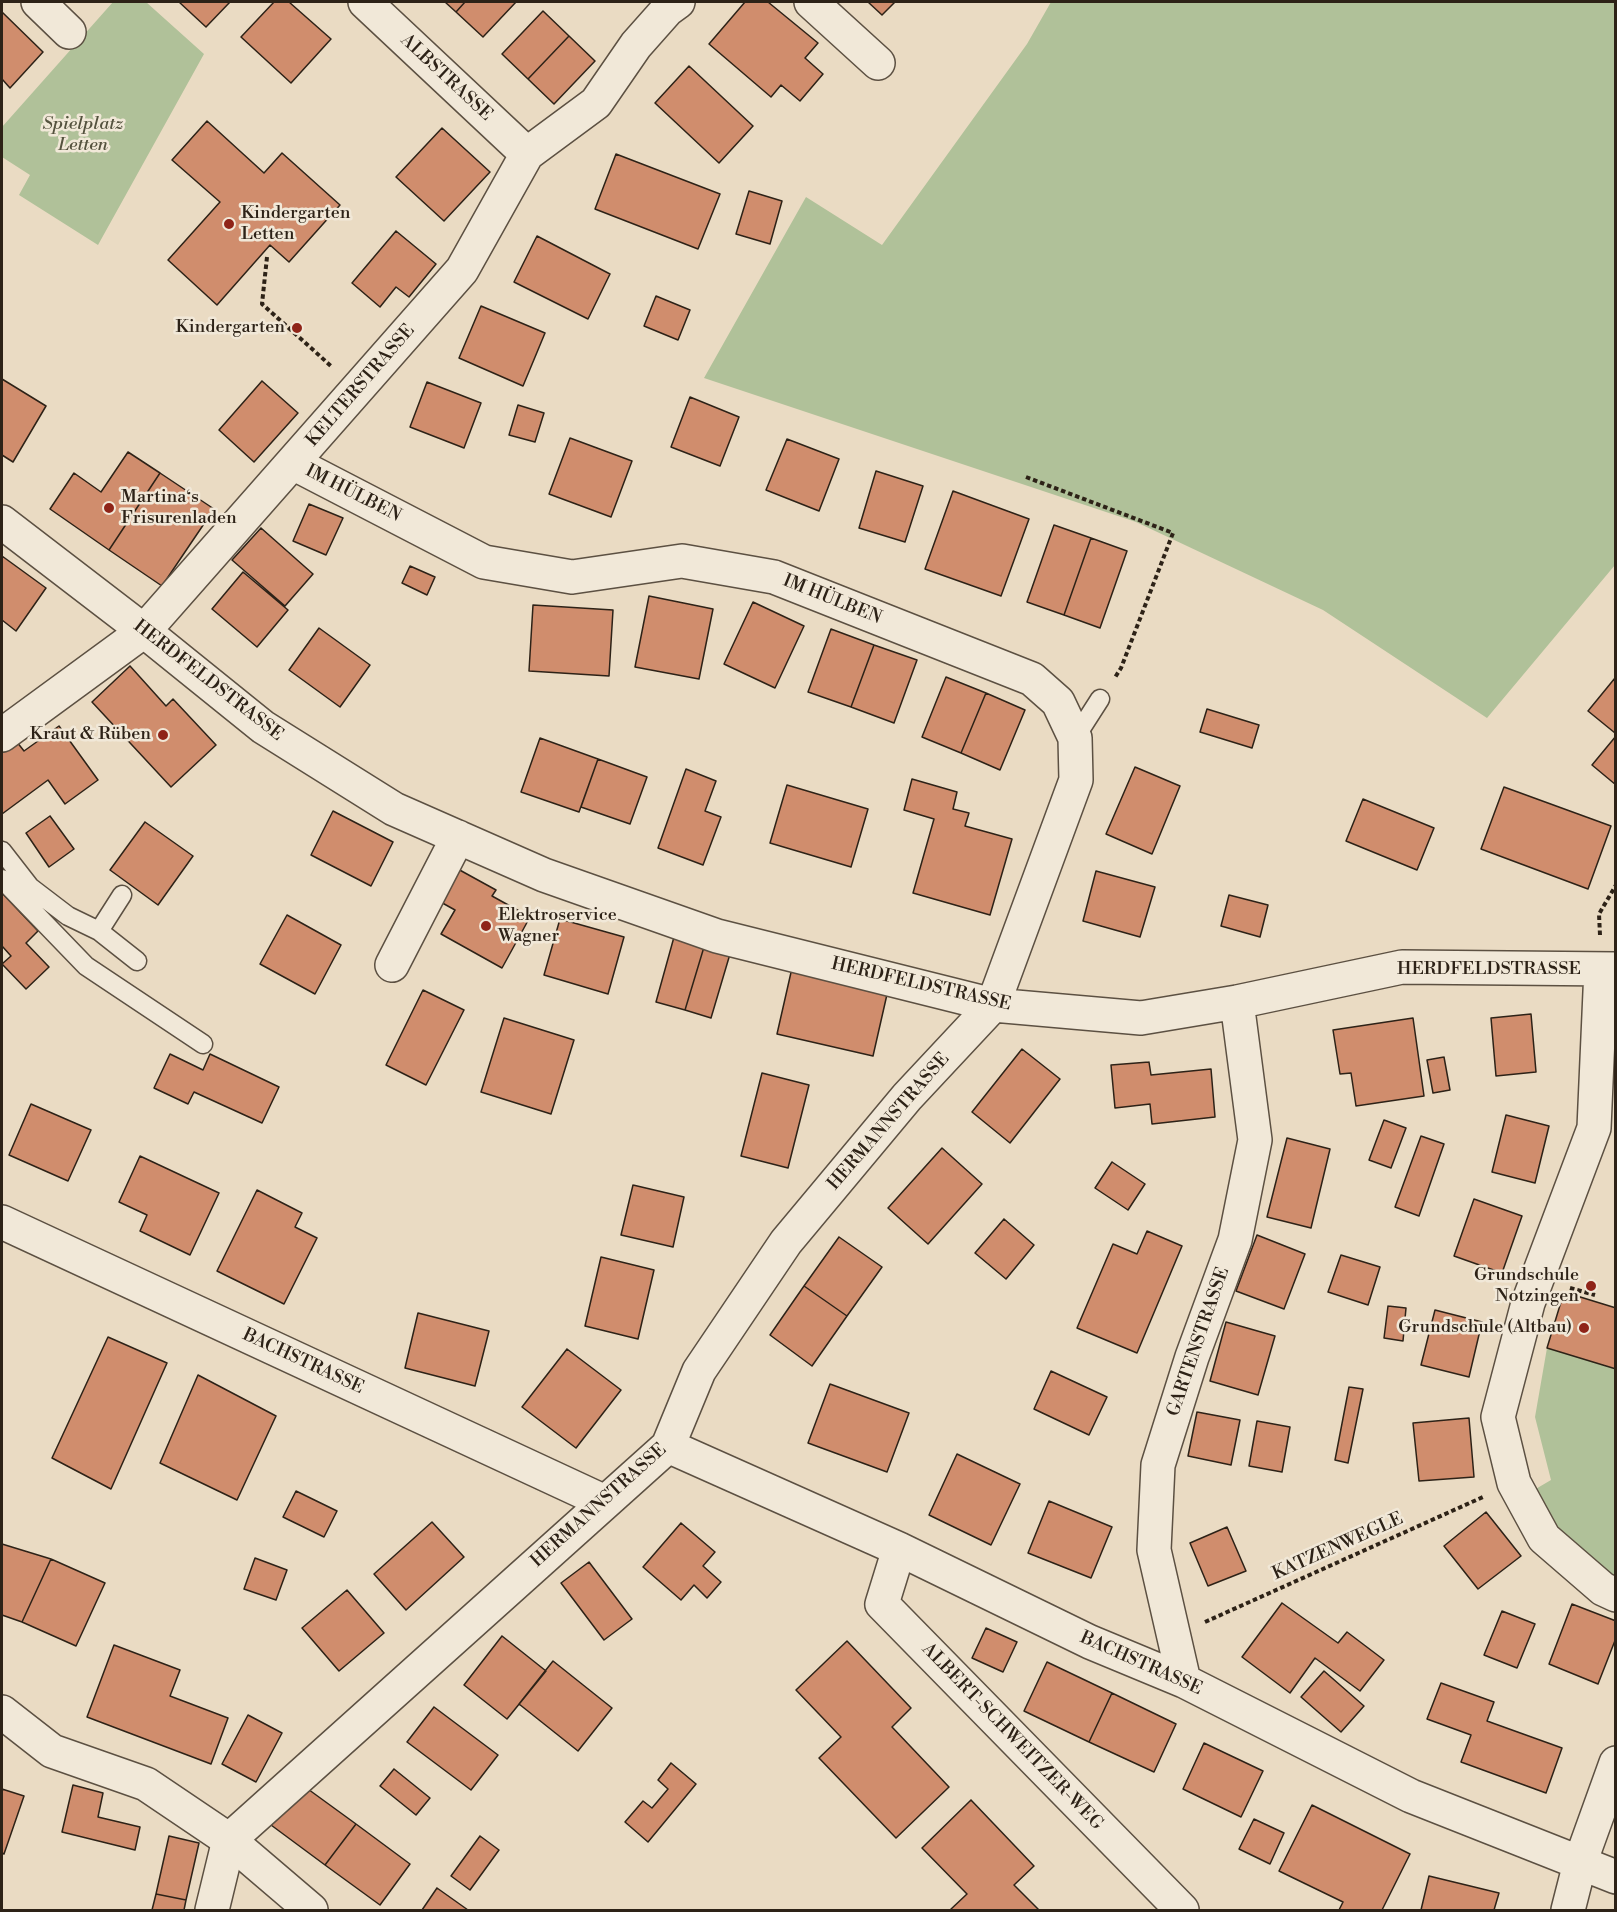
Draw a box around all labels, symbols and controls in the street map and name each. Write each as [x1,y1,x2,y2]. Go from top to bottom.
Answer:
street label: ALBSTRASSE [396,30,496,126]
park label: Spielplatz Letten [42,114,124,156]
place label: Kindergarten Letten [241,203,350,246]
marker: Kindergarten Letten [222,217,236,231]
place label: Kindergarten [176,317,285,339]
marker: Kindergarten [290,321,304,335]
street label: KELTERSTRASSE [302,321,420,451]
street label: IM HÜLBEN [302,461,404,527]
place label: Martina‘s Frisurenladen [121,487,237,530]
marker: Martina‘s Frisurenladen [102,501,116,515]
street label: IM HÜLBEN [779,570,885,630]
street label: HERDFELDSTRASSE [129,616,287,746]
place label: Kraut & Rüben [30,724,151,746]
marker: Kraut & Rüben [156,728,170,742]
place label: Elektroservice Wagner [498,905,617,948]
marker: Elektroservice Wagner [479,919,493,933]
street label: HERDFELDSTRASSE [829,954,1013,1016]
street label: HERDFELDSTRASSE [1397,959,1581,981]
street label: HERMANNSTRASSE [823,1049,955,1195]
street label: GARTENSTRASSE [1163,1265,1235,1419]
place label: Grundschule Notzingen [1474,1265,1579,1308]
marker: Grundschule Notzingen [1584,1279,1598,1293]
place label: Grundschule (Altbau) [1398,1317,1572,1339]
marker: Grundschule (Altbau) [1577,1321,1591,1335]
street label: BACHSTRASSE [239,1325,367,1399]
street label: HERMANNSTRASSE [527,1439,671,1573]
street label: KATZENWEGLE [1269,1508,1407,1586]
street label: BACHSTRASSE [1077,1627,1205,1701]
street label: ALBERT-SCHWEITZER-WEG [917,1639,1107,1835]

